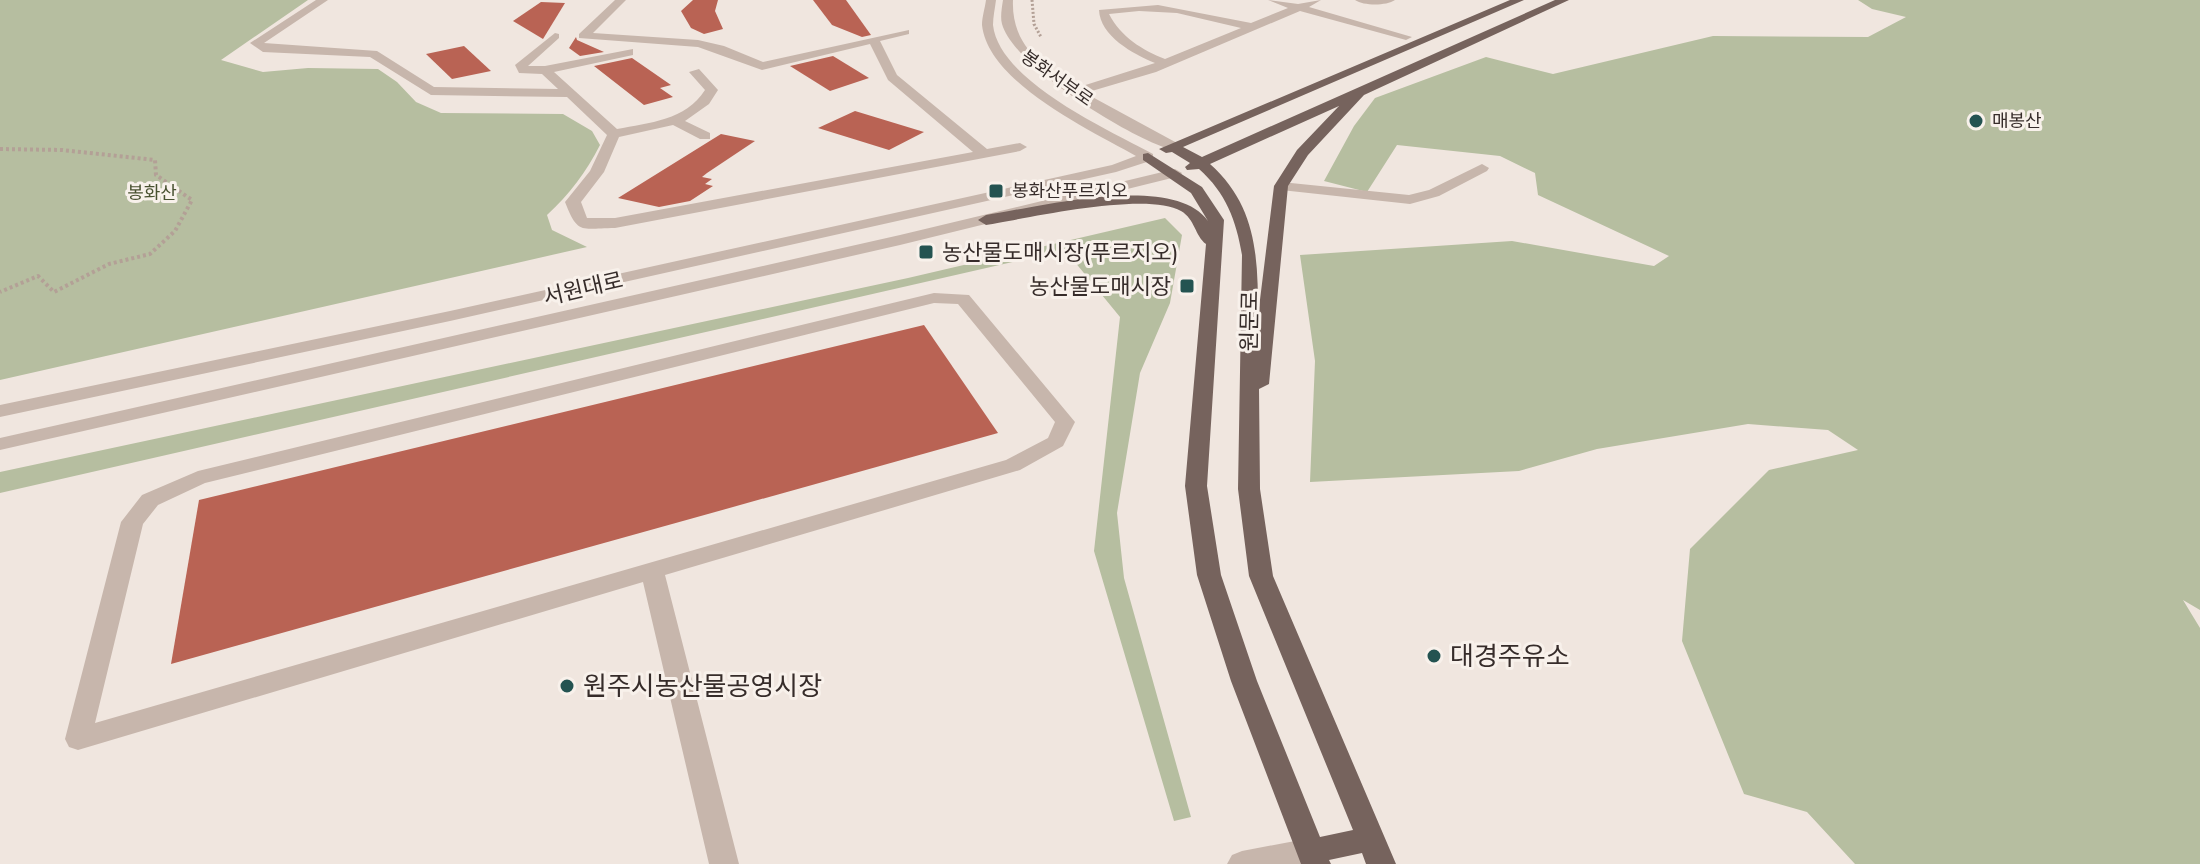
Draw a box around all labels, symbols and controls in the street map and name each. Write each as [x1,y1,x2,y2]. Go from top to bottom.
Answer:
street label: 봉화서부로 [1016,44,1098,112]
place label: 매봉산 [1992,108,2042,134]
marker: 매봉산 [1967,112,1985,130]
place label: 봉화산푸르지오 [1012,178,1128,204]
park label: 봉화산 [127,180,177,206]
marker: 봉화산푸르지오 [987,182,1005,200]
place label: 농산물도매시장(푸르지오) [942,236,1178,268]
marker: 농산물도매시장(푸르지오) [917,243,935,261]
street label: 서원대로 [540,263,626,313]
place label: 농산물도매시장 [1029,270,1171,302]
marker: 농산물도매시장 [1178,277,1196,295]
street label: 원문로 [1232,290,1266,352]
place label: 대경주유소 [1450,637,1570,675]
marker: 대경주유소 [1425,647,1443,665]
place label: 원주시농산물공영시장 [583,667,822,705]
marker: 원주시농산물공영시장 [558,677,576,695]

